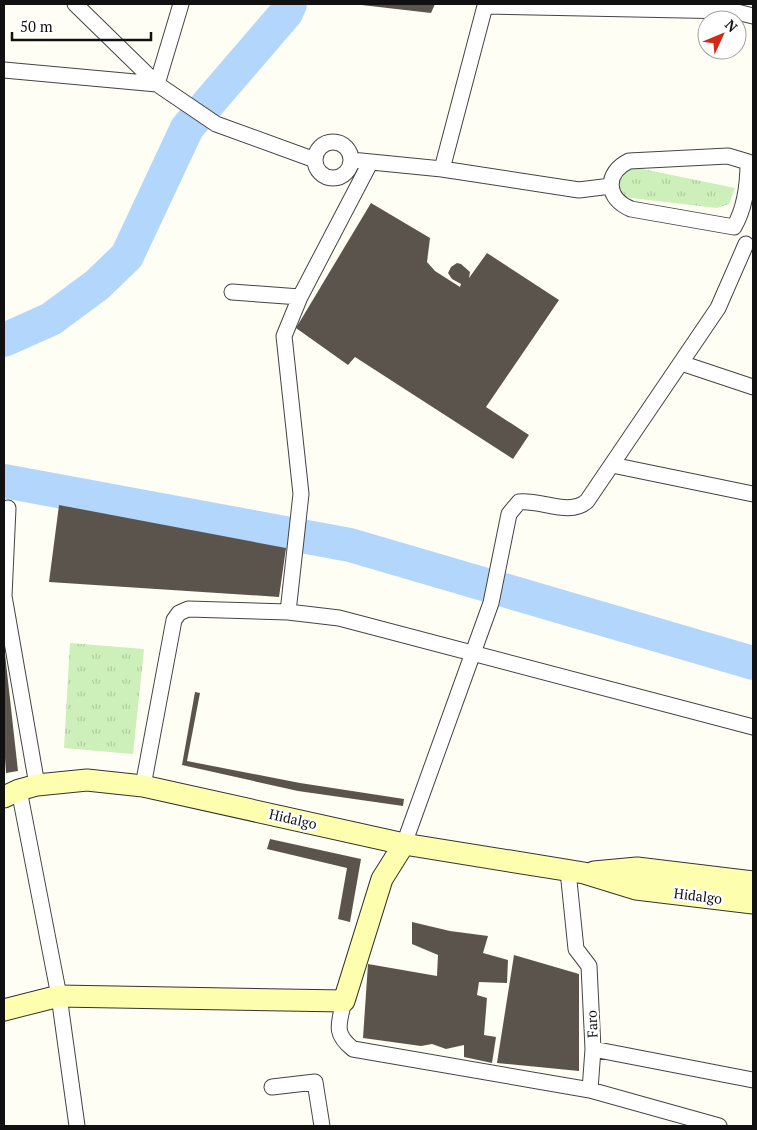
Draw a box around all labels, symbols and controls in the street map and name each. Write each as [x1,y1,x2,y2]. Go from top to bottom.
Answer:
scale bar [12,10,151,42]
north arrow [697,10,747,60]
text: N [721,15,742,36]
text: 50 m [20,16,53,36]
street label: Hidalgo [267,804,319,833]
street label: Hidalgo [673,883,724,908]
street label: Faro [582,1010,601,1038]

